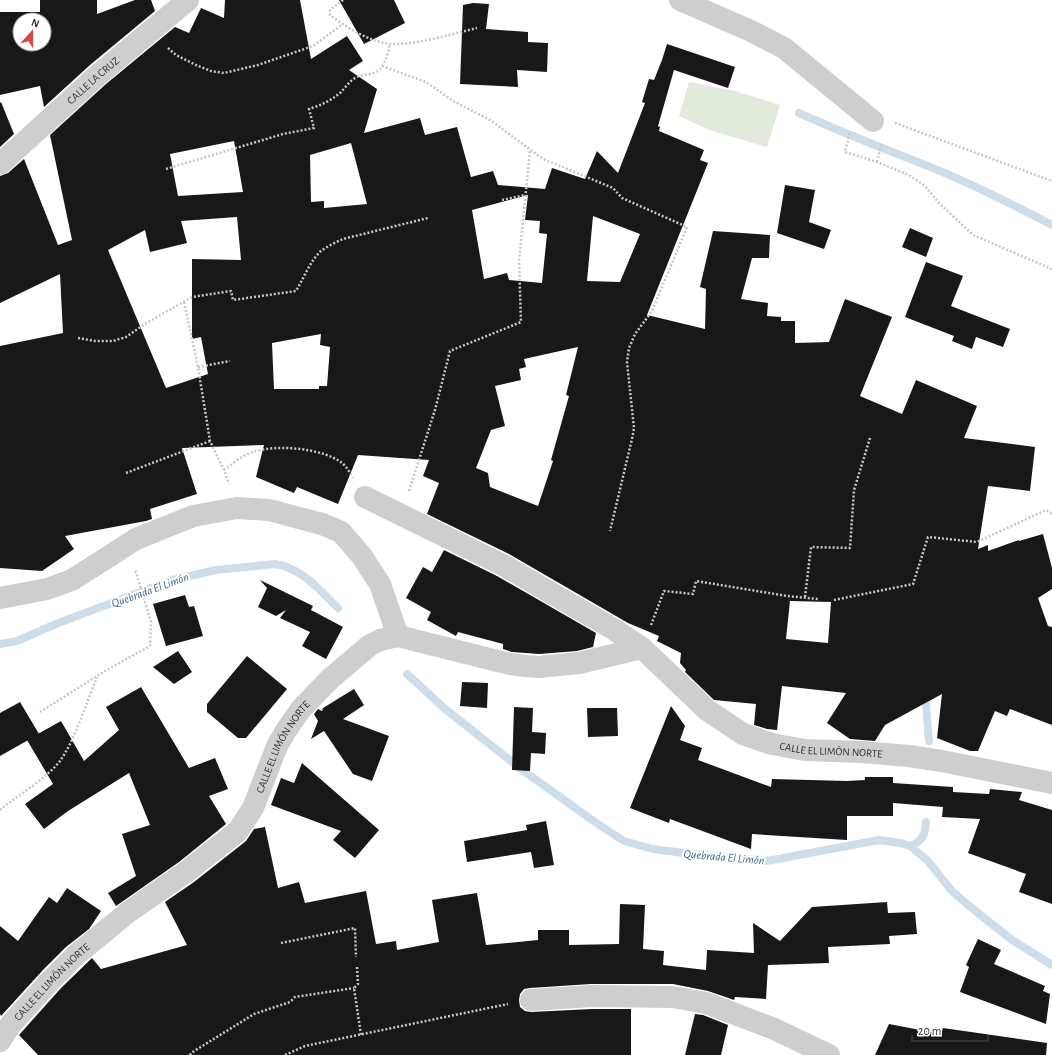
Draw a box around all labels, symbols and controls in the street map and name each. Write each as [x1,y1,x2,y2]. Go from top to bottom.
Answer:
north arrow [12,12,52,52]
text: N [30,17,41,30]
street label: CALLE LA CRUZ [65,54,121,106]
water label: Quebrada El Limón [110,571,190,610]
street label: CALLE EL LIMÓN NORTE [254,698,312,794]
street label: CALLE EL LIMÓN NORTE [779,740,884,759]
water label: Quebrada El Limón [683,847,765,868]
street label: CALLE EL LIMÓN NORTE [12,940,92,1022]
scale bar [912,1017,988,1043]
text: 20 m [918,1025,941,1037]

